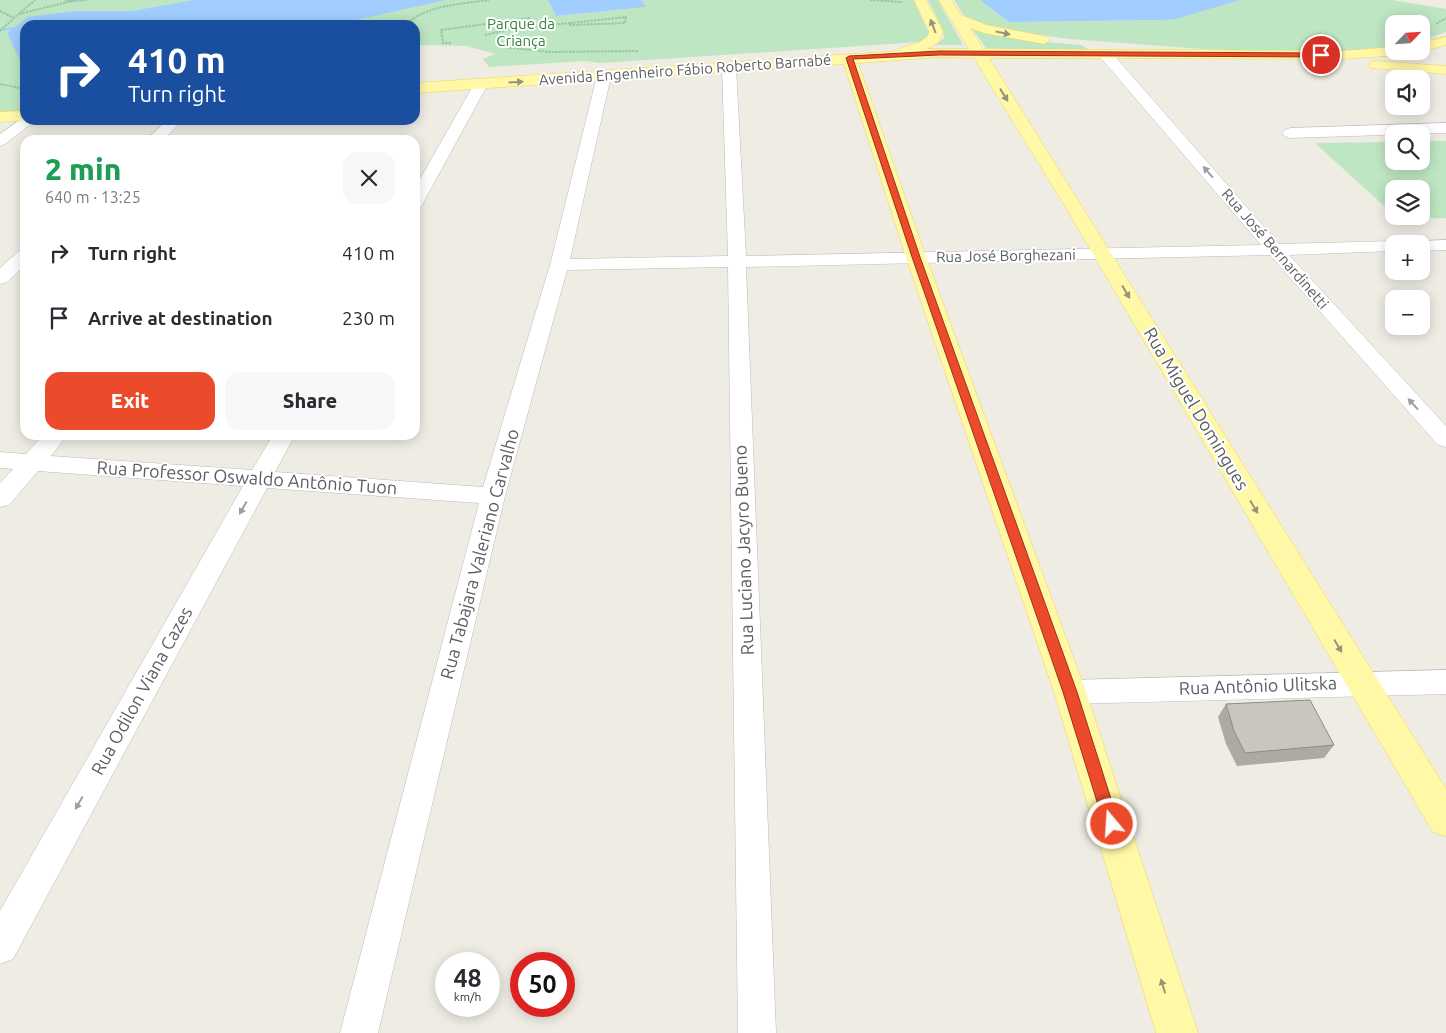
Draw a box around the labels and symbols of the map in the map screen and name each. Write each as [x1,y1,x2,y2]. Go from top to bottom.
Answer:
park label: Parque da Criança [487,15,555,49]
north arrow [1385,15,1430,60]
one-way arrow [928,19,936,33]
one-way arrow [995,29,1010,37]
pin [1300,34,1342,76]
street label: Avenida Engenheiro Fábio Roberto Barnabé [538,51,832,88]
one-way arrow [508,77,524,85]
one-way arrow [999,88,1008,101]
one-way arrow [1202,166,1213,179]
street label: Rua José Bernardinetti [1219,185,1332,312]
street label: Rua José Borghezani [936,246,1076,265]
one-way arrow [1121,286,1130,299]
street label: Rua Miguel Domingues [1140,324,1253,494]
one-way arrow [1408,397,1419,410]
street label: Rua Tabajara Valeriano Carvalho [436,426,522,681]
street label: Rua Luciano Jacyro Bueno [729,445,757,656]
street label: Rua Professor Oswaldo Antônio Tuon [96,457,398,497]
one-way arrow [1250,500,1259,513]
one-way arrow [239,501,247,515]
street label: Rua Odilon Viana Cazes [87,603,196,778]
one-way arrow [1333,640,1342,653]
street label: Rua Antônio Ulitska [1179,672,1337,698]
one-way arrow [75,797,84,810]
position arrow [1085,797,1137,849]
speed limit sign: 50 [510,952,575,1017]
one-way arrow [1158,979,1166,994]

